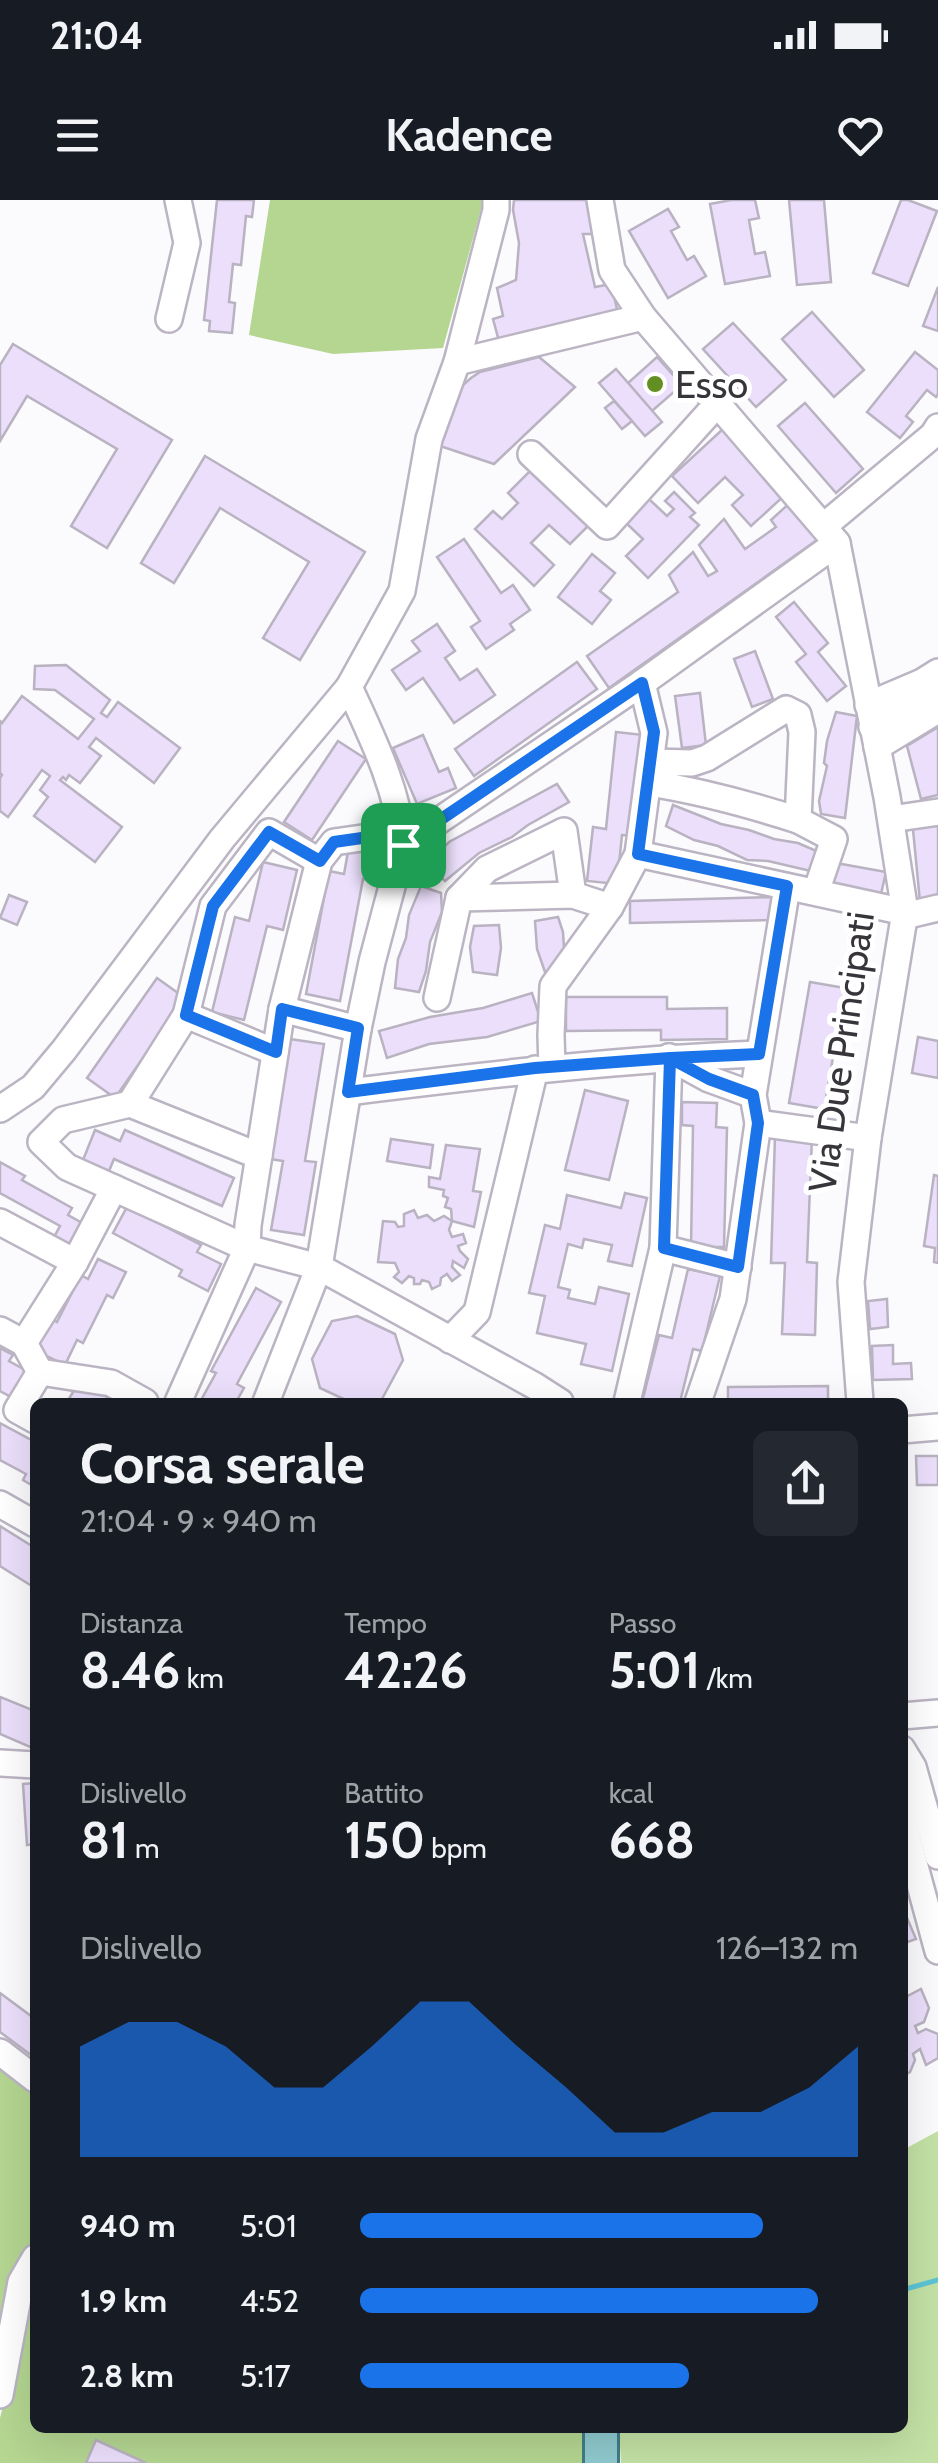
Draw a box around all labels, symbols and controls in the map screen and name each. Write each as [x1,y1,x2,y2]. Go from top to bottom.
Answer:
text: 21:04 [50,12,143,59]
icon: menu [50,108,105,163]
text: Kadence [385,108,553,162]
icon: heart [833,108,888,163]
place label: Esso [675,361,748,408]
marker: Esso [644,373,666,395]
pin [361,803,446,888]
icon: arrive [376,818,431,873]
street label: Via Due Principati [798,909,884,1195]
text: Corsa serale [80,1430,365,1497]
button: share [753,1431,858,1536]
text: 21:04 · 9 × 940 m [80,1501,317,1540]
text: Distanza [80,1606,183,1640]
text: Tempo [344,1606,427,1640]
text: Passo [609,1606,676,1640]
text: 8.46 [80,1640,180,1701]
text: 42:26 [344,1640,467,1701]
text: 5:01 [609,1640,700,1701]
text: km [180,1661,224,1695]
text: /km [700,1661,753,1695]
text: Dislivello [80,1776,187,1810]
text: Battito [344,1776,424,1810]
text: kcal [609,1776,653,1810]
text: 81 [80,1810,129,1871]
text: 150 [344,1810,425,1871]
text: 668 [609,1810,695,1871]
text: m [129,1831,160,1865]
text: bpm [425,1831,487,1865]
text: Dislivello [80,1928,202,1967]
text: 126–132 m [716,1928,858,1967]
text: 940 m [80,2206,175,2245]
text: 5:01 [240,2206,297,2245]
text: 1.9 km [80,2281,167,2320]
text: 4:52 [240,2281,299,2320]
text: 2.8 km [80,2356,174,2395]
text: 5:17 [240,2356,291,2395]

